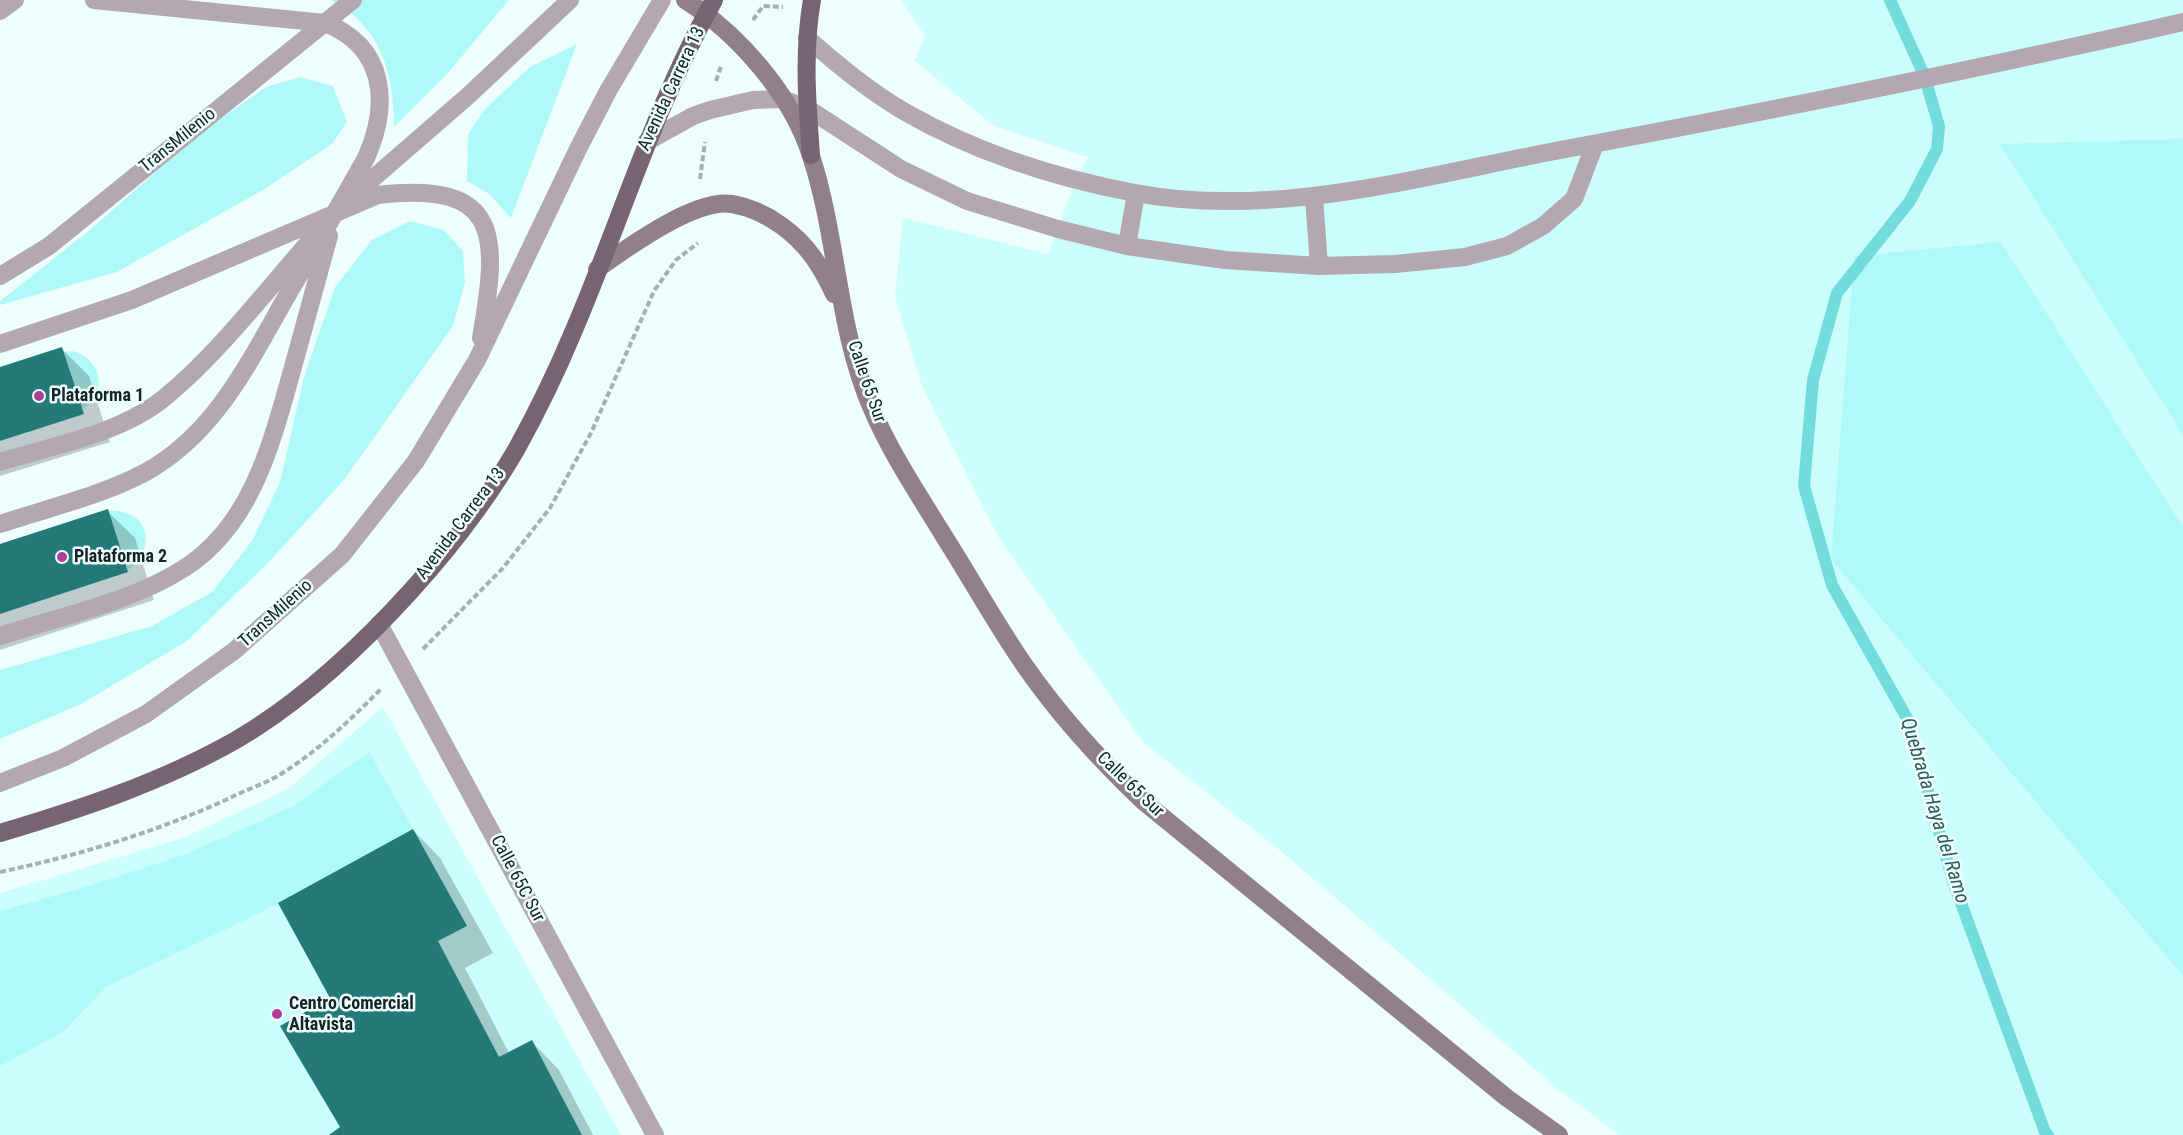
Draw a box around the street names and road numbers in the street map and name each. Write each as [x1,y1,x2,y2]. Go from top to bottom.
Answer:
street label: Avenida Carrera 13 [634,24,710,154]
street label: TransMilenio [136,104,220,178]
street label: Calle 65 Sur [842,338,890,426]
street label: Avenida Carrera 13 [412,464,510,584]
street label: TransMilenio [235,575,317,653]
street label: Calle 65 Sur [1092,748,1168,822]
street label: Calle 65C Sur [485,832,549,926]

